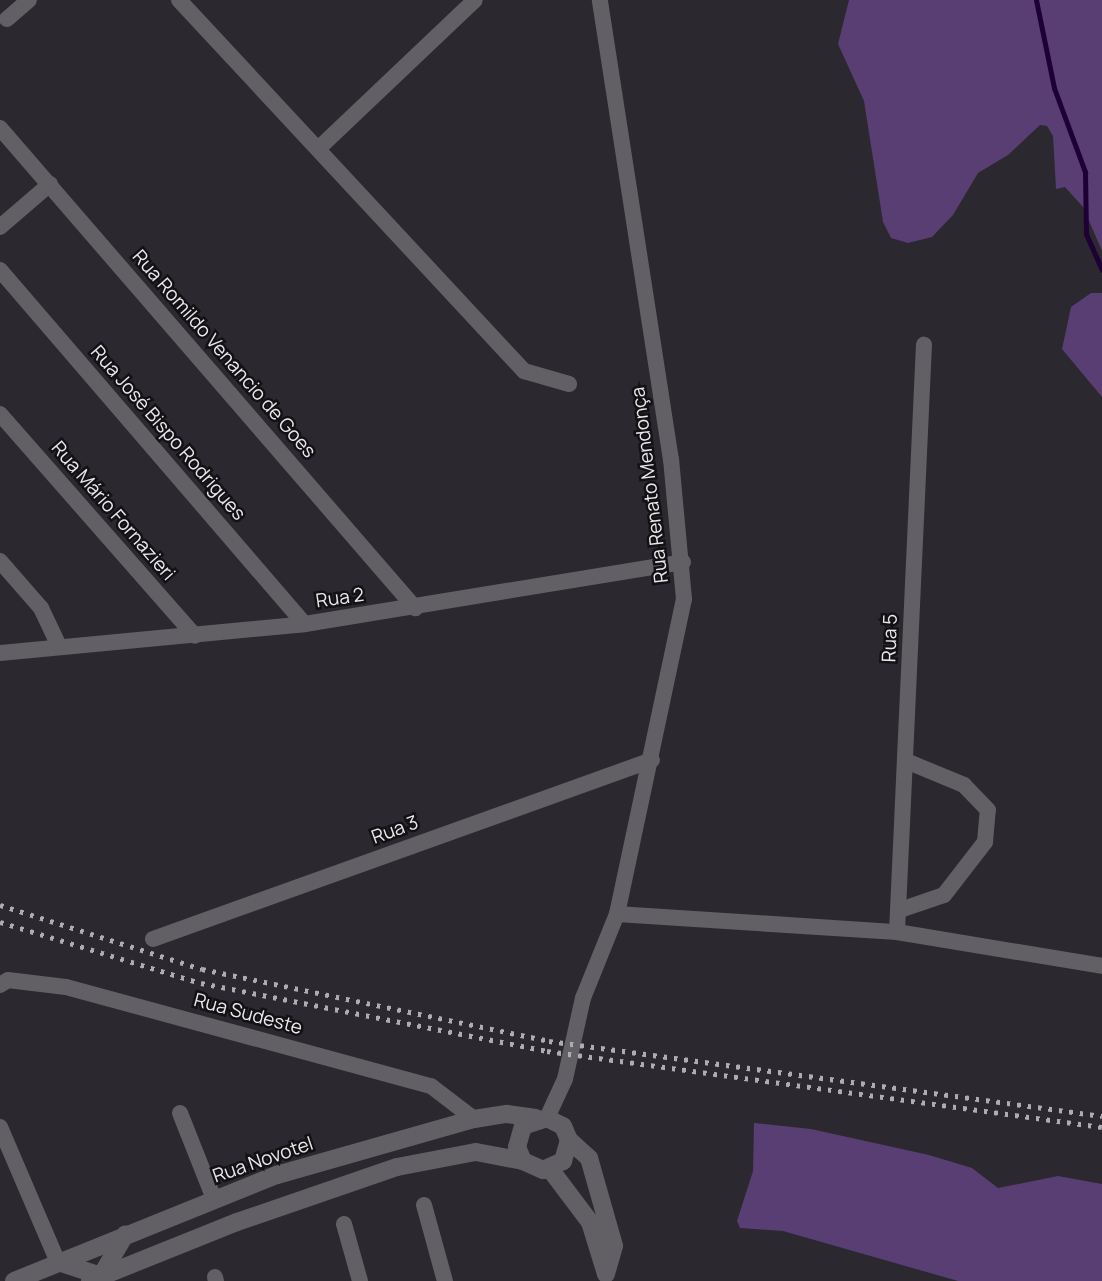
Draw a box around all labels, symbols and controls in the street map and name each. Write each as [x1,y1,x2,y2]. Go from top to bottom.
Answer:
street label: Rua Romildo Venancio de Goes [128,245,320,463]
street label: Rua José Bispo Rodrigues [86,341,250,525]
street label: Rua Renato Mendonça [627,386,673,584]
street label: Rua Mário Fornazieri [46,437,180,585]
street label: Rua 2 [314,583,366,613]
street label: Rua 5 [878,613,902,663]
street label: Rua 3 [368,811,422,849]
street label: Rua Sudeste [191,989,305,1039]
street label: Rua Novotel [210,1132,316,1188]

